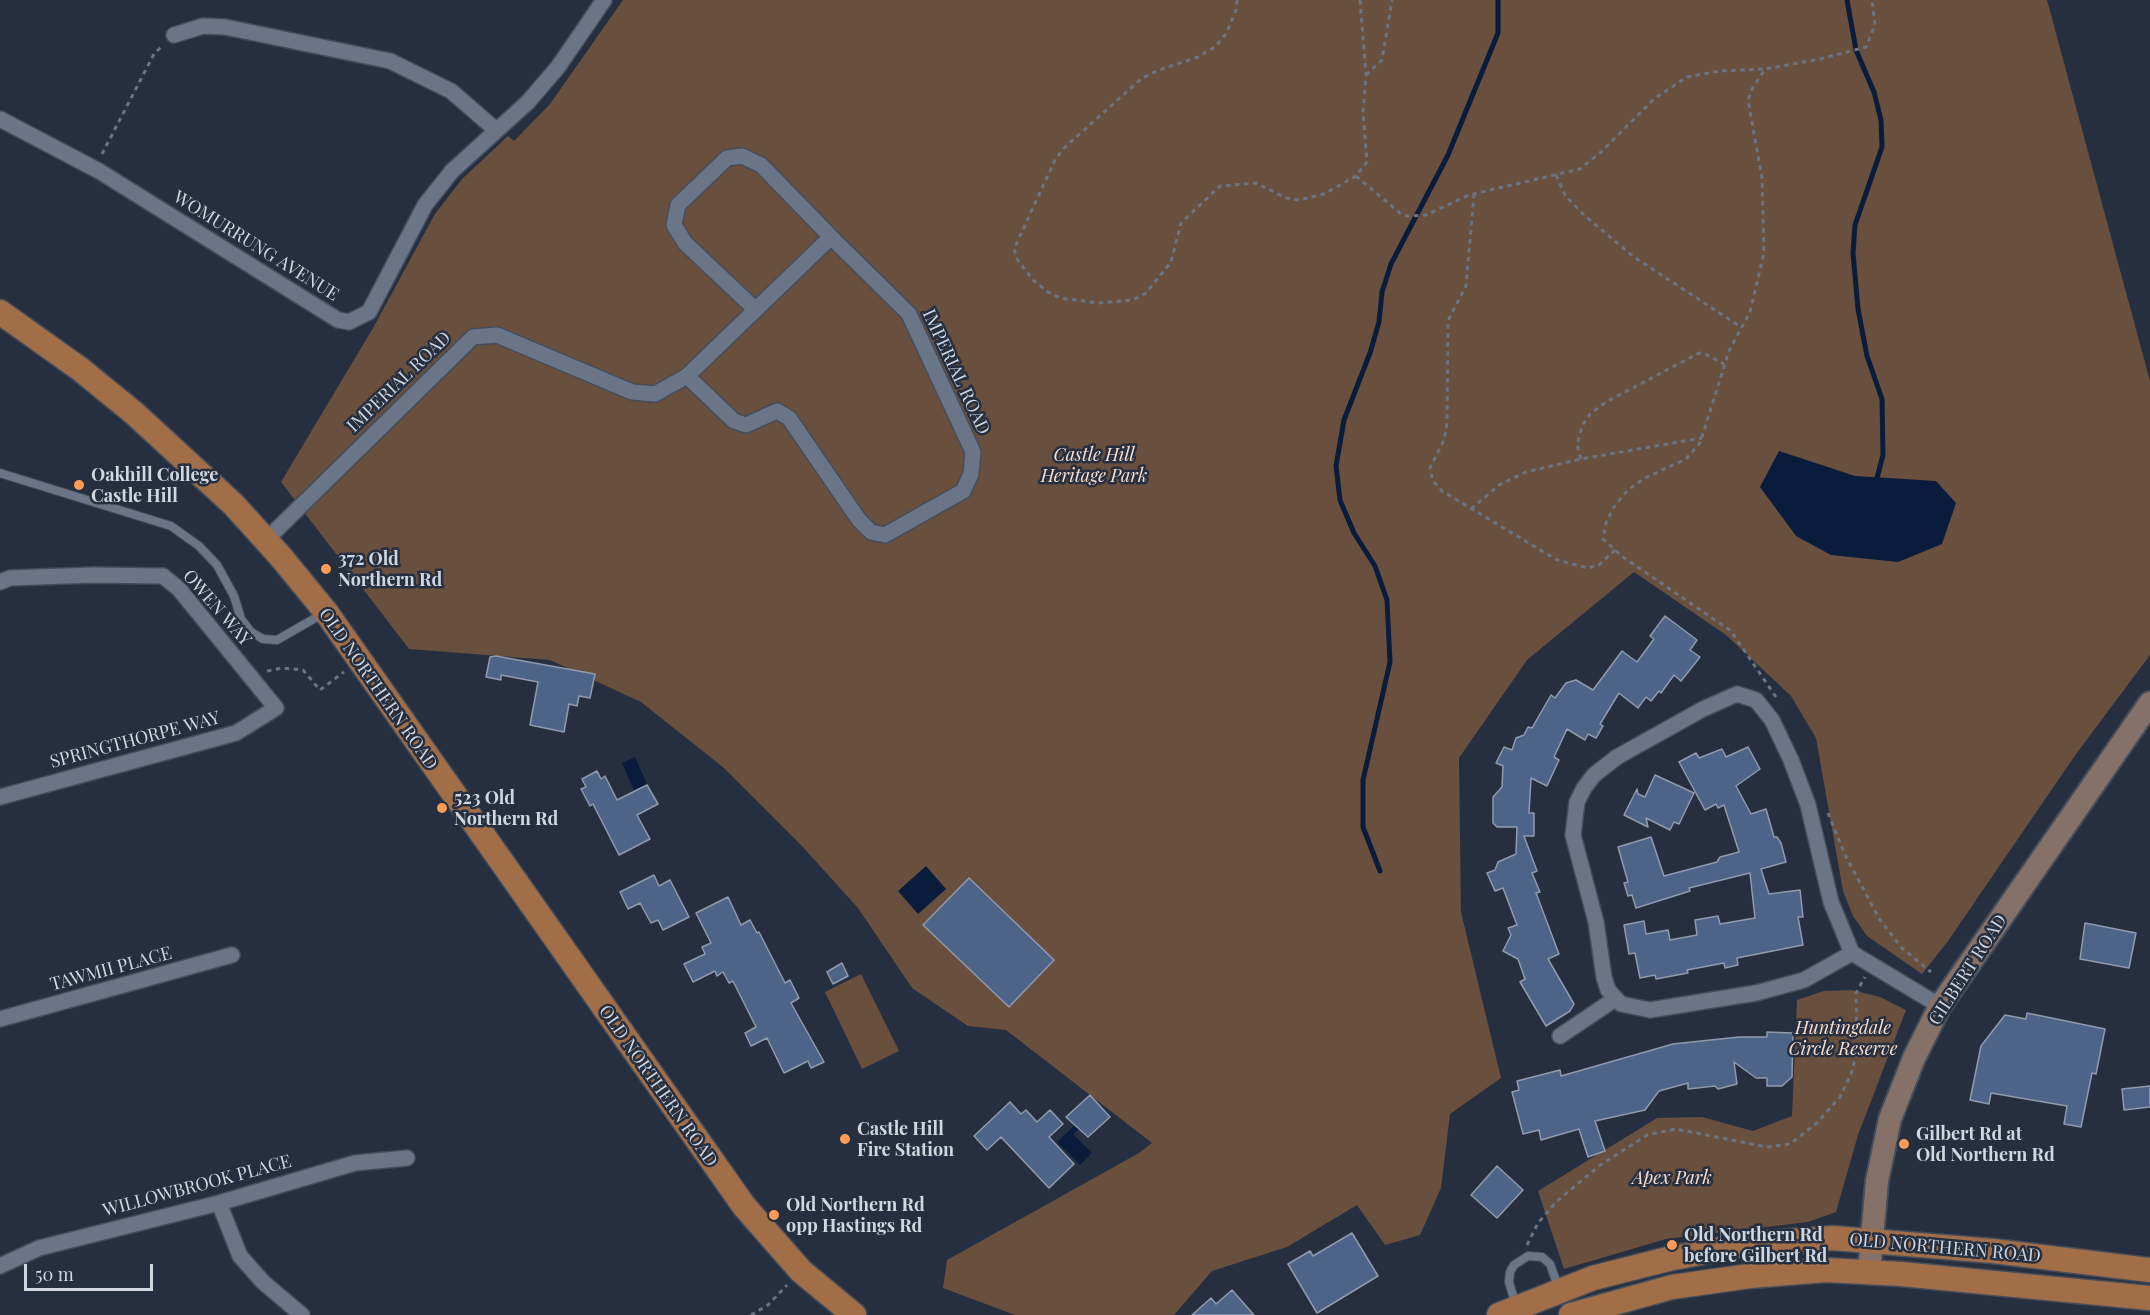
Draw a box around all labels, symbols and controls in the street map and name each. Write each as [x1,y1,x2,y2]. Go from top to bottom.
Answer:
street label: WOMURRUNG AVENUE [169,186,343,306]
street label: IMPERIAL ROAD [918,306,994,438]
street label: IMPERIAL ROAD [343,327,455,437]
park label: Castle Hill Heritage Park [1041,444,1147,486]
place label: Oakhill College Castle Hill [91,464,218,506]
marker: Oakhill College Castle Hill [72,478,86,492]
place label: 372 Old Northern Rd [338,548,442,590]
marker: 372 Old Northern Rd [319,562,333,576]
street label: OWEN WAY [178,565,256,651]
street label: OLD NORTHERN ROAD [314,604,442,774]
street label: SPRINGTHORPE WAY [48,707,222,773]
place label: 523 Old Northern Rd [454,787,558,830]
marker: 523 Old Northern Rd [435,801,449,815]
street label: GILBERT ROAD [1924,911,2012,1029]
street label: TAWMII PLACE [48,942,174,996]
street label: OLD NORTHERN ROAD [594,1001,722,1171]
park label: Huntingdale Circle Reserve [1788,1017,1898,1060]
place label: Castle Hill Fire Station [857,1118,954,1160]
place label: Gilbert Rd at Old Northern Rd [1916,1123,2055,1166]
marker: Castle Hill Fire Station [838,1132,852,1146]
marker: Gilbert Rd at Old Northern Rd [1897,1137,1911,1151]
street label: WILLOWBROOK PLACE [100,1150,294,1222]
park label: Apex Park [1632,1167,1712,1189]
place label: Old Northern Rd opp Hastings Rd [786,1194,925,1236]
marker: Old Northern Rd opp Hastings Rd [767,1208,781,1222]
place label: Old Northern Rd before Gilbert Rd [1684,1224,1827,1266]
street label: OLD NORTHERN ROAD [1848,1229,2042,1267]
marker: Old Northern Rd before Gilbert Rd [1665,1238,1679,1252]
scale bar [27,1252,156,1290]
text: 50 m [35,1262,74,1286]

